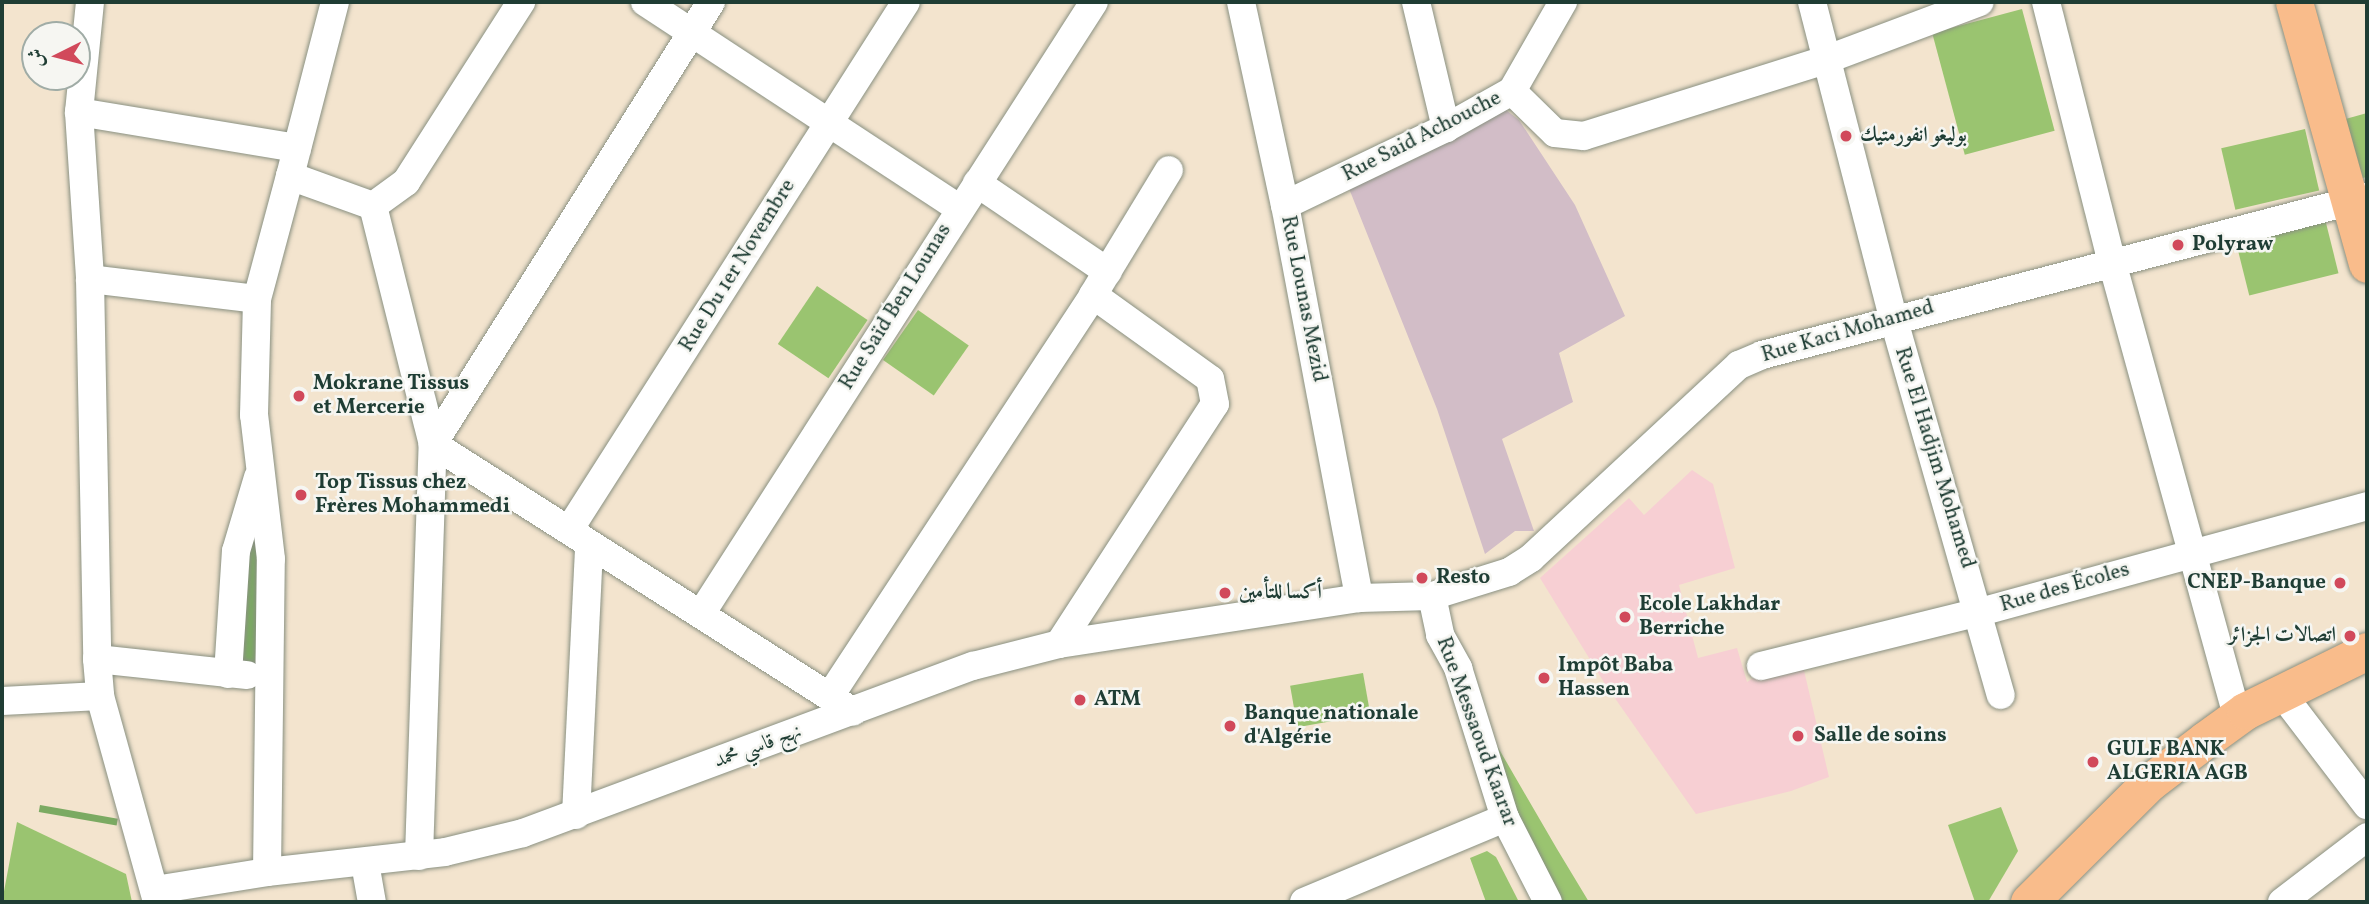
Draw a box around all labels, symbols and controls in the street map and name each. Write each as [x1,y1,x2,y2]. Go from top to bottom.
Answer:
north arrow [21,21,91,91]
text: ش [23,47,51,69]
street label: Rue Said Achouche [1338,86,1506,188]
place label: بوليغو انفورمتيك [1860,123,1967,149]
marker: بوليغو انفورمتيك [1838,128,1854,144]
street label: Rue Du 1er Novembre [675,175,801,357]
street label: Rue Lounas Mezid [1274,214,1332,384]
street label: Rue Saïd Ben Lounas [835,219,957,395]
place label: Polyraw [2192,232,2273,258]
marker: Polyraw [2170,237,2186,253]
street label: Rue Kaci Mohamed [1759,295,1937,369]
street label: Rue El Hadjim Mohamed [1888,344,1980,572]
place label: Mokrane Tissus et Mercerie [313,371,469,421]
marker: Mokrane Tissus et Mercerie [291,388,307,404]
place label: Top Tissus chez Frères Mohammedi [315,470,510,520]
marker: Top Tissus chez Frères Mohammedi [293,487,309,503]
street label: Rue des Écoles [1997,557,2133,619]
place label: Resto [1436,565,1490,591]
marker: Resto [1414,570,1430,586]
place label: CNEP-Banque [2187,570,2326,596]
marker: CNEP-Banque [2332,575,2348,591]
place label: أكسا للتأمين [1239,580,1322,606]
marker: أكسا للتأمين [1217,585,1233,601]
place label: Ecole Lakhdar Berriche [1639,592,1780,642]
marker: Ecole Lakhdar Berriche [1617,609,1633,625]
place label: اتصالات الجزائر [2228,623,2336,649]
marker: اتصالات الجزائر [2342,628,2358,644]
street label: Rue Messaoud Kaarar [1430,634,1522,830]
place label: Impôt Baba Hassen [1558,653,1673,703]
marker: Impôt Baba Hassen [1536,670,1552,686]
place label: ATM [1094,687,1141,713]
marker: ATM [1072,692,1088,708]
place label: Banque nationale d'Algérie [1244,701,1418,751]
marker: Banque nationale d'Algérie [1222,718,1238,734]
street label: نهج قاسي محمد [711,719,805,775]
place label: Salle de soins [1814,723,1947,749]
marker: Salle de soins [1788,726,1808,746]
place label: GULF BANK ALGERIA AGB [2107,737,2248,787]
marker: GULF BANK ALGERIA AGB [2085,754,2101,770]

